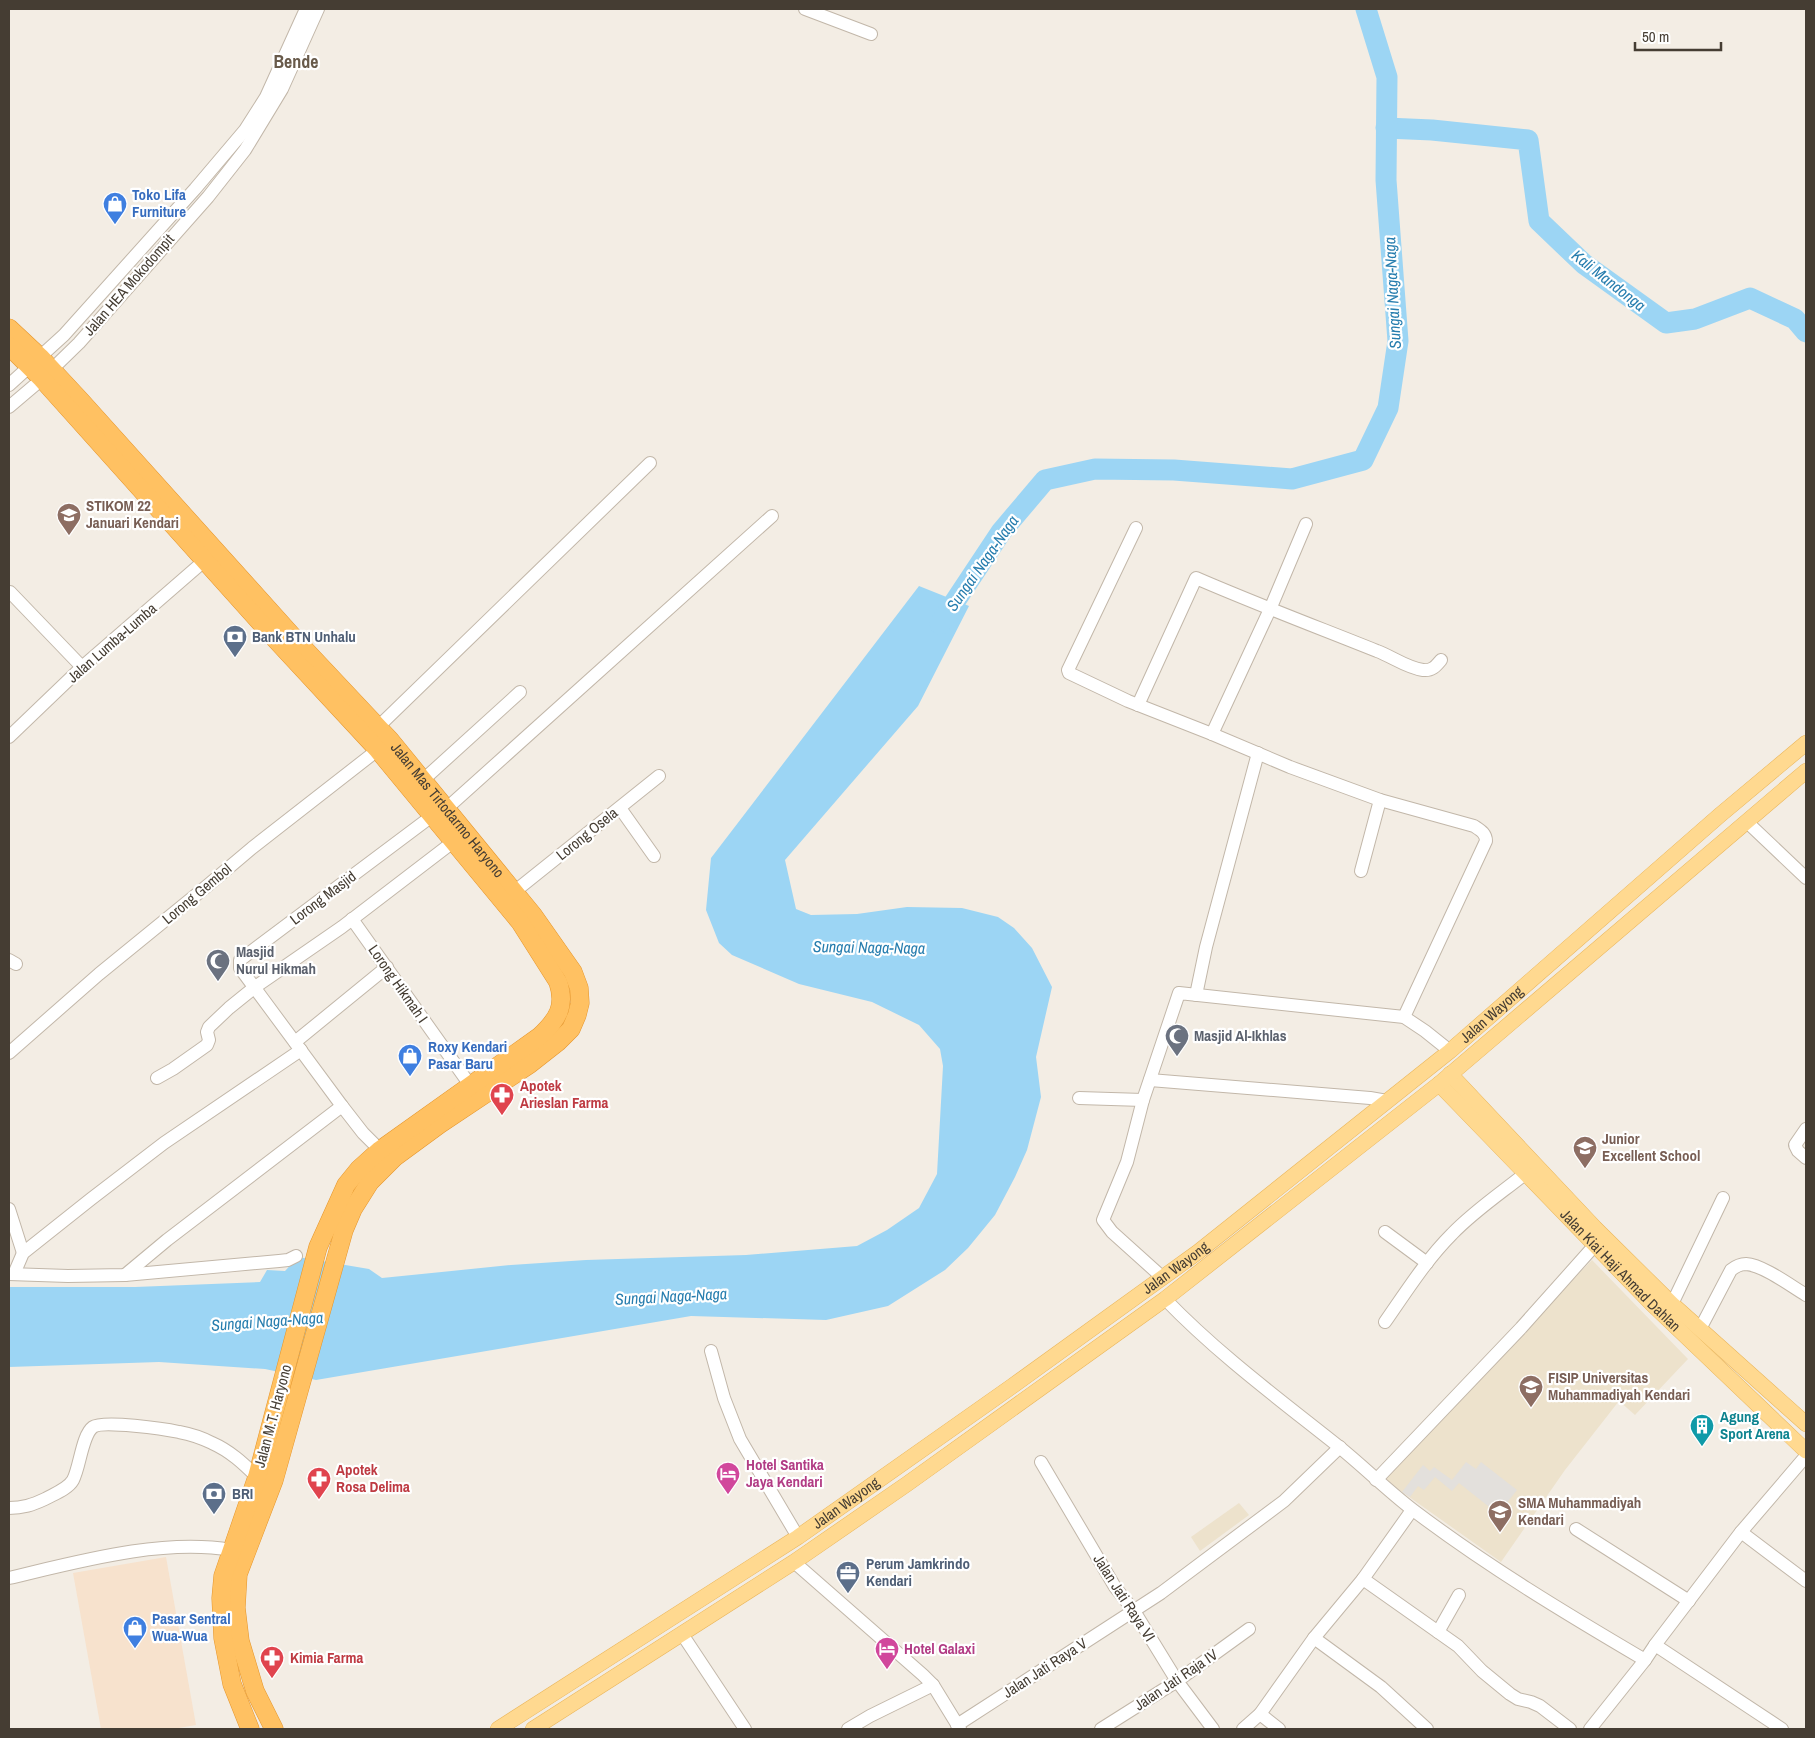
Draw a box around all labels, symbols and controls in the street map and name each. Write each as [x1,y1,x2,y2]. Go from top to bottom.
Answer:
scale bar [1635,20,1721,52]
text: 50 m [1642,26,1669,47]
district label: Bende [273,49,319,74]
place label: Toko Lifa Furniture [132,184,186,222]
shop icon: Toko Lifa Furniture [102,191,128,225]
street label: Jalan HEA Mokodompit [79,229,179,340]
water label: Sungai Naga-Naga [1378,236,1406,350]
water label: Kali Mandonga [1567,244,1651,316]
place label: STIKOM 22 Januari Kendari [86,495,179,533]
school or university icon: STIKOM 22 Januari Kendari [56,502,82,536]
water label: Sungai Naga-Naga [941,511,1023,615]
street label: Jalan Lumba-Lumba [62,598,161,687]
bank icon: Bank BTN Unhalu [222,624,248,658]
place label: Bank BTN Unhalu [252,626,356,647]
street label: Jalan Mas Tirtodarmo Haryono [386,738,510,882]
street label: Lorong Osela [551,802,622,865]
street label: Lorong Gembol [157,858,236,929]
street label: Lorong Masjid [285,866,360,929]
water label: Sungai Naga-Naga [813,935,925,959]
street label: Lorong Hikmah I [364,940,433,1027]
place label: Masjid Nurul Hikmah [236,941,316,979]
mosque icon: Masjid Nurul Hikmah [205,948,231,982]
street label: Jalan Wayong [1455,981,1528,1048]
mosque icon: Masjid Al-Ikhlas [1164,1023,1190,1057]
place label: Masjid Al-Ikhlas [1194,1025,1287,1046]
place label: Roxy Kendari Pasar Baru [428,1036,507,1074]
shop icon: Roxy Kendari Pasar Baru [397,1043,423,1077]
place label: Apotek Arieslan Farma [520,1075,608,1113]
pharmacy icon: Apotek Arieslan Farma [489,1082,515,1116]
place label: Junior Excellent School [1602,1128,1700,1166]
school or university icon: Junior Excellent School [1572,1135,1598,1169]
street label: Jalan Kiai Haji Ahmad Dahlan [1556,1204,1686,1336]
street label: Jalan Wayong [1138,1236,1213,1299]
water label: Sungai Naga-Naga [614,1282,728,1310]
water label: Sungai Naga-Naga [210,1306,324,1336]
street label: Jalan M.T. Haryono [249,1362,296,1470]
place label: FISIP Universitas Muhammadiyah Kendari [1548,1367,1690,1405]
school or university icon: FISIP Universitas Muhammadiyah Kendari [1518,1374,1544,1408]
place label: Agung Sport Arena [1720,1406,1790,1444]
building icon: Agung Sport Arena [1689,1413,1715,1447]
place label: Hotel Santika Jaya Kendari [746,1454,824,1492]
place label: Apotek Rosa Delima [336,1459,410,1497]
hotel icon: Hotel Santika Jaya Kendari [715,1461,741,1495]
pharmacy icon: Apotek Rosa Delima [306,1466,332,1500]
street label: Jalan Wayong [808,1472,884,1534]
bank icon: BRI [201,1481,227,1515]
place label: BRI [232,1483,253,1504]
place label: SMA Muhammadiyah Kendari [1518,1492,1641,1530]
school or university icon: SMA Muhammadiyah Kendari [1487,1499,1513,1533]
street label: Jalan Jati Raya VI [1088,1550,1160,1645]
place label: Perum Jamkrindo Kendari [866,1553,970,1591]
office icon: Perum Jamkrindo Kendari [835,1560,861,1594]
place label: Pasar Sentral Wua-Wua [152,1608,231,1646]
shop icon: Pasar Sentral Wua-Wua [122,1615,148,1649]
street label: Jalan Jati Raya V [999,1632,1092,1703]
hotel icon: Hotel Galaxi [874,1636,900,1670]
place label: Hotel Galaxi [904,1638,975,1659]
street label: Jalan Jati Raja IV [1130,1643,1222,1715]
pharmacy icon: Kimia Farma [259,1645,285,1679]
place label: Kimia Farma [290,1647,363,1668]

